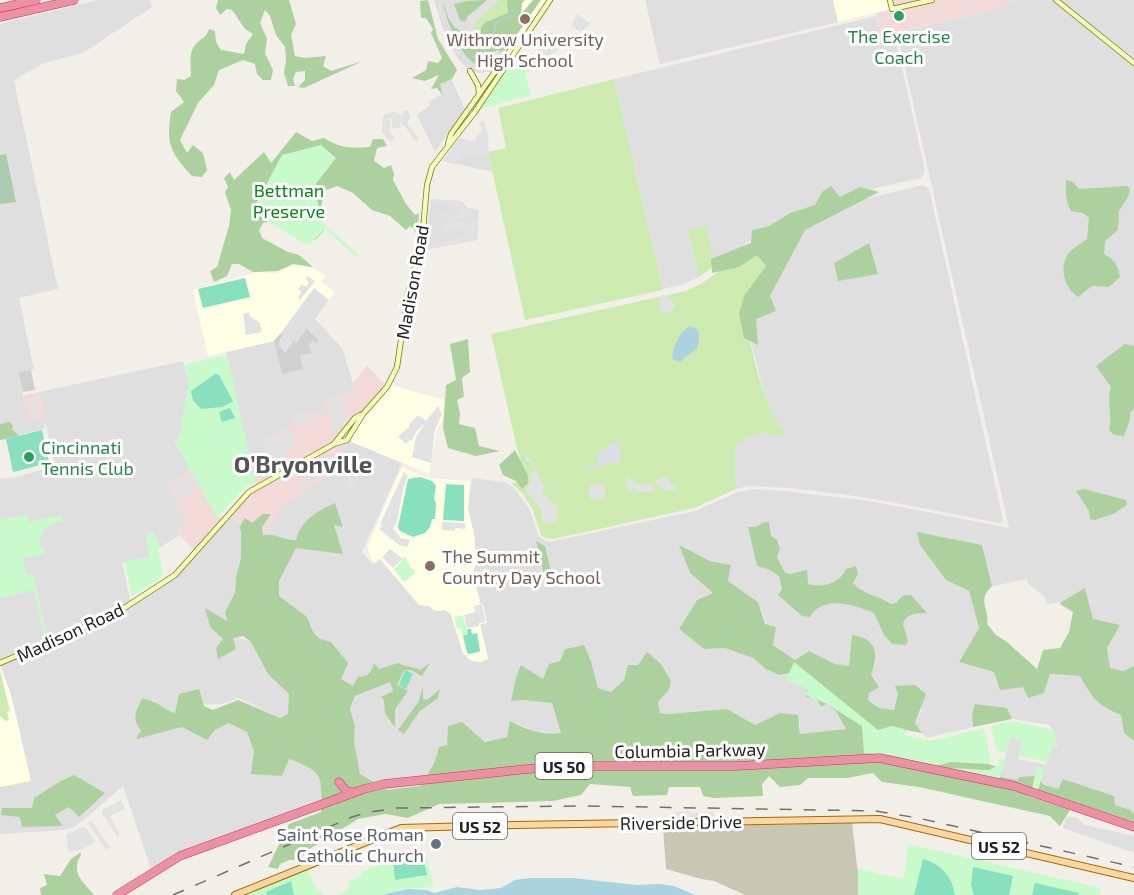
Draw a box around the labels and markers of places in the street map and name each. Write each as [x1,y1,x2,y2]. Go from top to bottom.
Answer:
marker: The Exercise Coach [892,9,906,23]
marker: Withrow University High School [518,12,532,26]
place label: The Exercise Coach [848,25,950,68]
place label: Withrow University High School [446,28,604,71]
place label: Cincinnati Tennis Club [41,436,134,479]
marker: Cincinnati Tennis Club [22,450,36,464]
place label: The Summit Country Day School [442,545,601,588]
marker: The Summit Country Day School [423,559,437,573]
place label: Saint Rose Roman Catholic Church [277,823,424,866]
marker: Saint Rose Roman Catholic Church [429,837,443,851]

